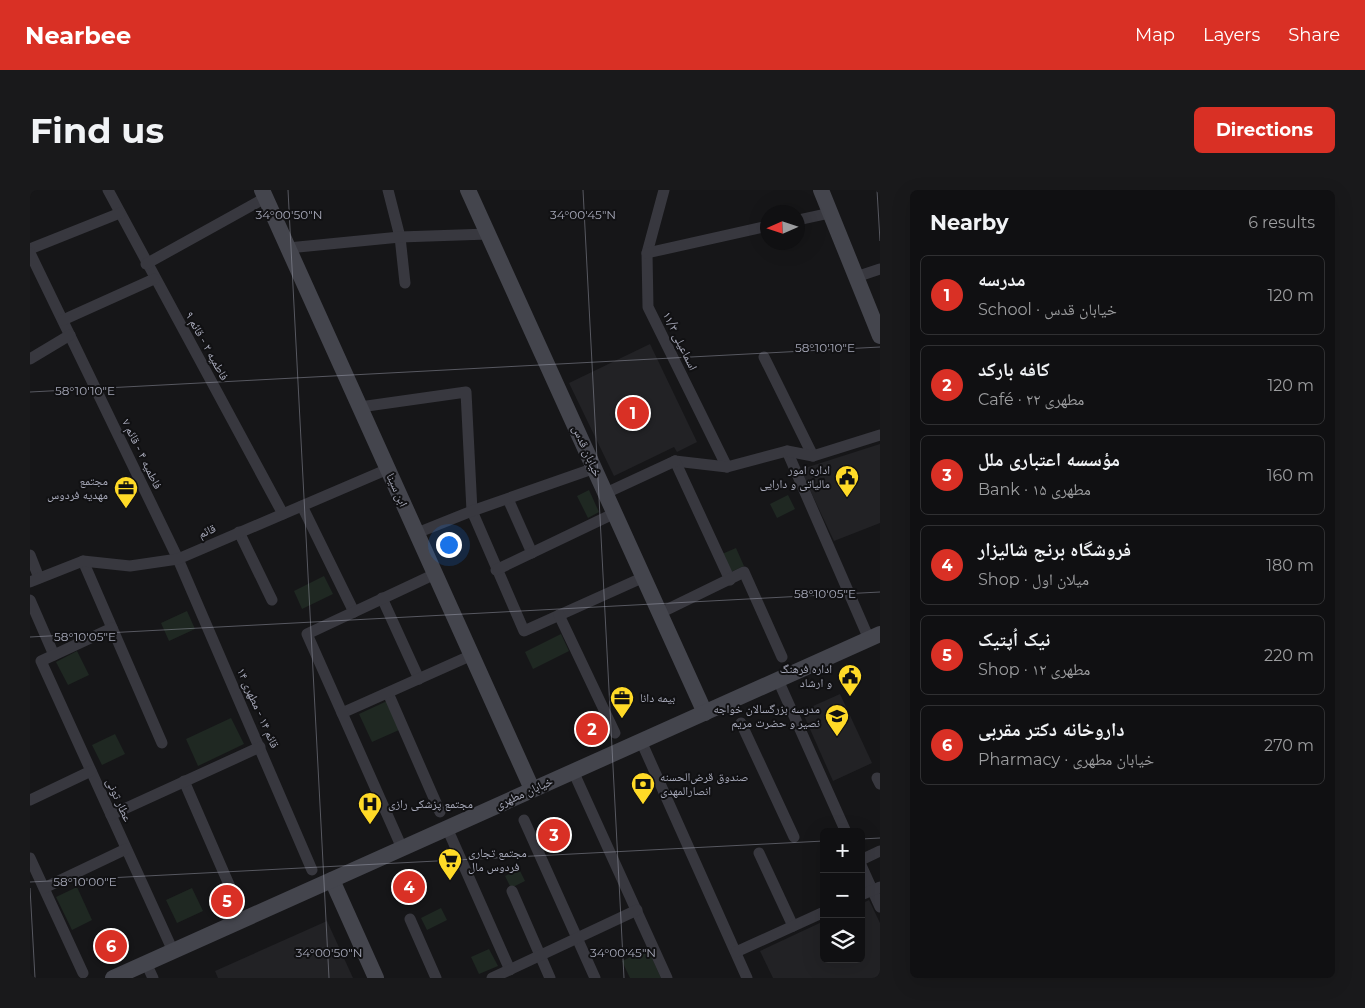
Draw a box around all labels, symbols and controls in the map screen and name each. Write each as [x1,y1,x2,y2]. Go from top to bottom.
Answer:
text: Nearbee [25,21,131,50]
text: Map [1135,24,1175,46]
text: Layers [1203,24,1260,46]
text: Share [1288,24,1340,46]
button: Directions [1194,107,1335,153]
text: Find us [30,109,164,152]
north arrow [760,205,805,250]
text: 34°00'50"N [256,207,322,222]
text: 34°00'45"N [550,207,616,222]
text: Nearby [930,210,1009,235]
text: 6 results [1248,213,1315,232]
text: مدرسه [978,268,1026,291]
text: 1 [944,286,950,305]
text: 120 m [1267,286,1314,305]
text: School · خیابان قدس [978,300,1117,319]
street label: فاطمیه ۲ - قائم ۹ [181,309,233,383]
street label: اسماعیلی ۱۱/۳ [660,309,701,373]
text: 58°10'10"E [795,340,855,355]
text: کافه بارکد [978,358,1050,381]
text: 2 [942,376,952,395]
text: 120 m [1267,376,1314,395]
text: 58°10'10"E [55,383,115,398]
text: Café · مطهری ۲۲ [978,390,1084,409]
pin: 1 [617,394,649,432]
street label: فاطمیه ۴ - قائم ۷ [118,416,166,492]
street label: خیابان قدس [569,423,606,479]
text: مؤسسه اعتباری ملل [978,448,1120,471]
place label: اداره امور مالیاتی و دارایی [760,462,830,491]
public building icon: اداره امور مالیاتی و دارایی [834,464,860,498]
text: 3 [942,466,952,485]
text: 160 m [1267,466,1314,485]
street label: ابن سینا [383,471,411,509]
place label: مجتمع مهدیه فردوس [47,473,108,502]
office icon: مجتمع مهدیه فردوس [113,475,139,509]
text: Bank · مطهری ۱۵ [978,480,1091,499]
street label: قائم [196,520,218,542]
your location [436,532,462,558]
text: فروشگاه برنج شالیزار [978,538,1131,561]
text: 4 [941,556,953,575]
text: 180 m [1266,556,1314,575]
text: Shop · میلان اول [978,570,1089,589]
text: 58°10'05"E [794,586,856,601]
text: نیک اُپتیک [978,628,1050,651]
text: 58°10'05"E [54,629,116,644]
text: 5 [942,646,952,665]
text: 220 m [1264,646,1314,665]
text: Shop · مطهری ۱۲ [978,660,1090,679]
place label: اداره فرهنگ و ارشاد [780,661,832,690]
public building icon: اداره فرهنگ و ارشاد [837,663,863,697]
street label: قائم ۱۴ - مطهری ۱۴ [233,665,283,751]
office icon: بیمه دانا [609,685,635,719]
place label: بیمه دانا [640,690,675,705]
place label: مدرسه بزرگسالان خواجه نصیر و حضرت مریم [713,701,820,731]
school or university icon: مدرسه بزرگسالان خواجه نصیر و حضرت مریم [824,703,850,737]
pin: 2 [576,710,608,748]
text: داروخانه دکتر مقربی [978,718,1125,741]
text: 6 [942,736,952,755]
text: 270 m [1264,736,1314,755]
text: Pharmacy · خیابان مطهری [978,750,1154,769]
place label: صندوق قرض‌الحسنه انصارالمهدی [660,769,748,798]
bank icon: صندوق قرض‌الحسنه انصارالمهدی [630,771,656,805]
street label: خیابان مطهری [493,773,555,812]
street label: عطار تونی [103,776,136,824]
hospital icon: مجتمع پزشکی رازی [357,791,383,825]
place label: مجتمع پزشکی رازی [388,796,473,811]
pin: 3 [538,816,570,854]
map controls [820,828,865,963]
button: + [820,828,865,873]
place label: مجتمع تجاری فردوس مال [468,845,527,874]
supermarket icon: مجتمع تجاری فردوس مال [437,847,463,881]
pin: 4 [393,868,425,906]
button: − [820,873,865,918]
text: 58°10'00"E [53,874,117,889]
pin: 5 [211,882,243,920]
button: layers [820,918,865,963]
pin: 6 [95,927,127,965]
text: 34°00'50"N [296,945,362,960]
text: 34°00'45"N [590,945,656,960]

